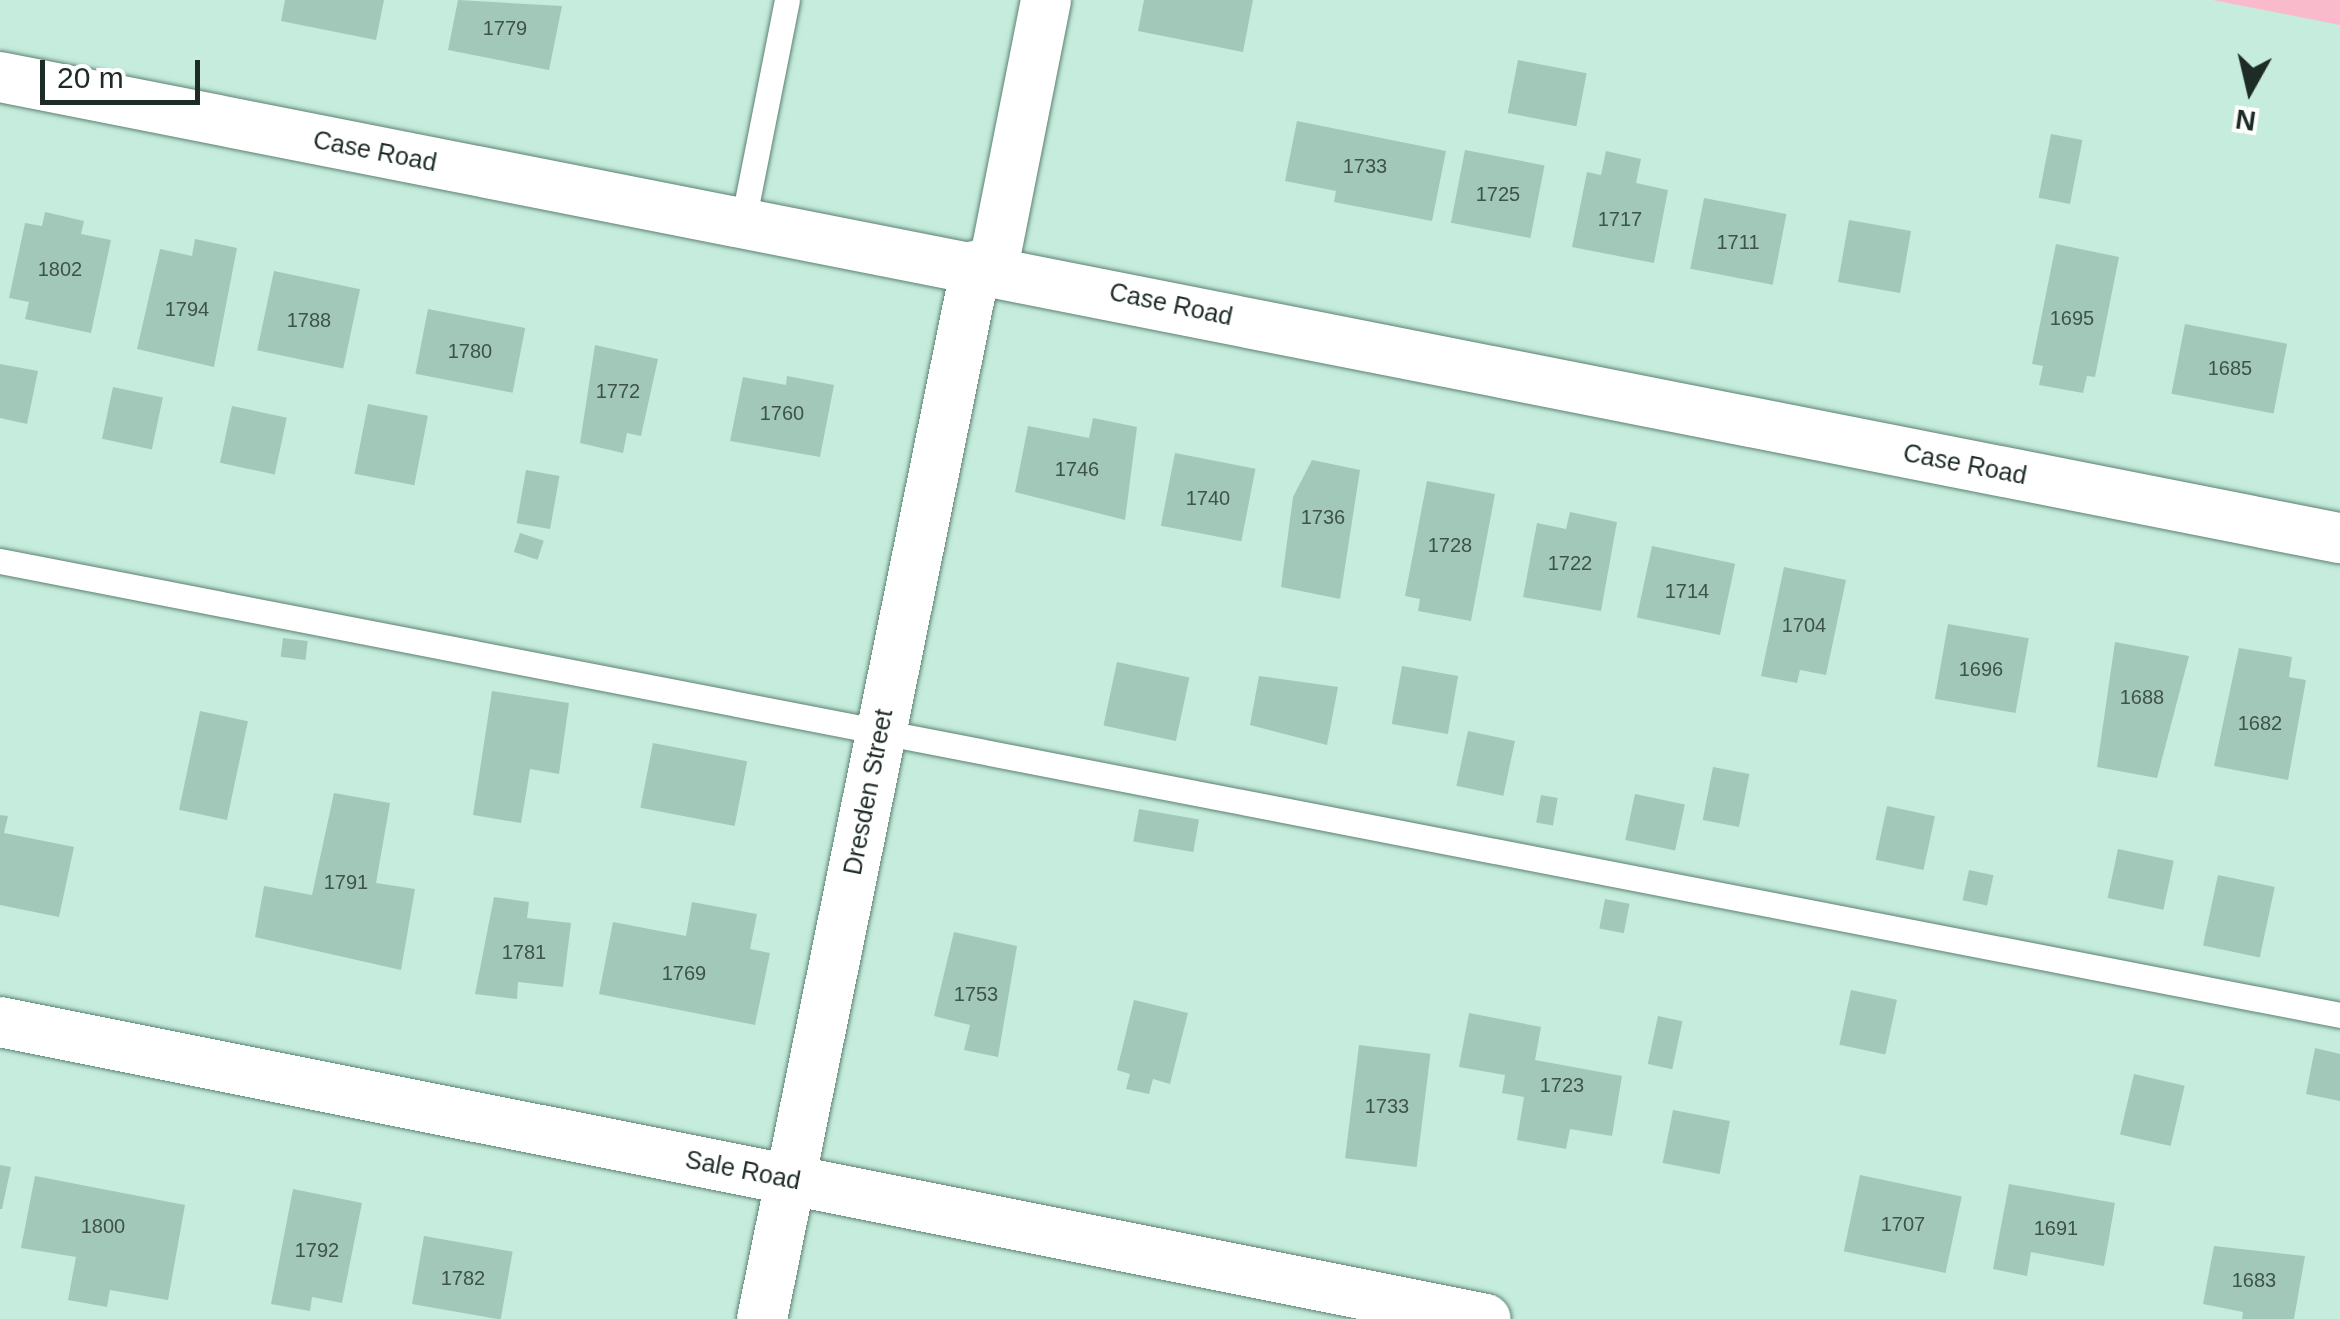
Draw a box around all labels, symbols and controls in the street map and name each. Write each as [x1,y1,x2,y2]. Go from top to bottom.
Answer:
house number: 1779 [483,16,527,40]
scale bar [45,40,205,102]
north arrow [2200,40,2300,140]
text: 20 m [57,61,124,94]
text: N [2234,103,2258,137]
street label: Case Road [311,124,439,178]
house number: 1733 [1343,154,1387,178]
house number: 1725 [1476,182,1520,206]
house number: 1717 [1598,207,1642,231]
house number: 1711 [1716,230,1760,254]
house number: 1802 [38,257,82,281]
street label: Case Road [1107,276,1235,332]
house number: 1794 [165,297,209,321]
house number: 1695 [2050,306,2094,330]
house number: 1788 [287,308,331,332]
house number: 1780 [448,339,492,363]
house number: 1685 [2208,356,2252,380]
house number: 1772 [596,379,640,403]
house number: 1760 [760,401,804,425]
street label: Case Road [1901,437,2029,491]
house number: 1746 [1055,457,1099,481]
house number: 1740 [1186,486,1230,510]
house number: 1736 [1301,505,1345,529]
house number: 1728 [1428,533,1472,557]
house number: 1722 [1548,551,1592,575]
house number: 1714 [1665,579,1709,603]
house number: 1704 [1782,613,1826,637]
house number: 1696 [1959,657,2003,681]
house number: 1688 [2120,685,2164,709]
street label: Dresden Street [837,707,899,877]
house number: 1682 [2238,711,2282,735]
house number: 1791 [324,870,368,894]
house number: 1781 [502,940,546,964]
house number: 1769 [662,961,706,985]
house number: 1753 [954,982,998,1006]
house number: 1723 [1540,1073,1584,1097]
house number: 1733 [1365,1094,1409,1118]
street label: Sale Road [683,1144,803,1196]
house number: 1707 [1881,1212,1925,1236]
house number: 1800 [81,1214,125,1238]
house number: 1691 [2034,1216,2078,1240]
house number: 1792 [295,1238,339,1262]
house number: 1782 [441,1266,485,1290]
house number: 1683 [2232,1268,2276,1292]

